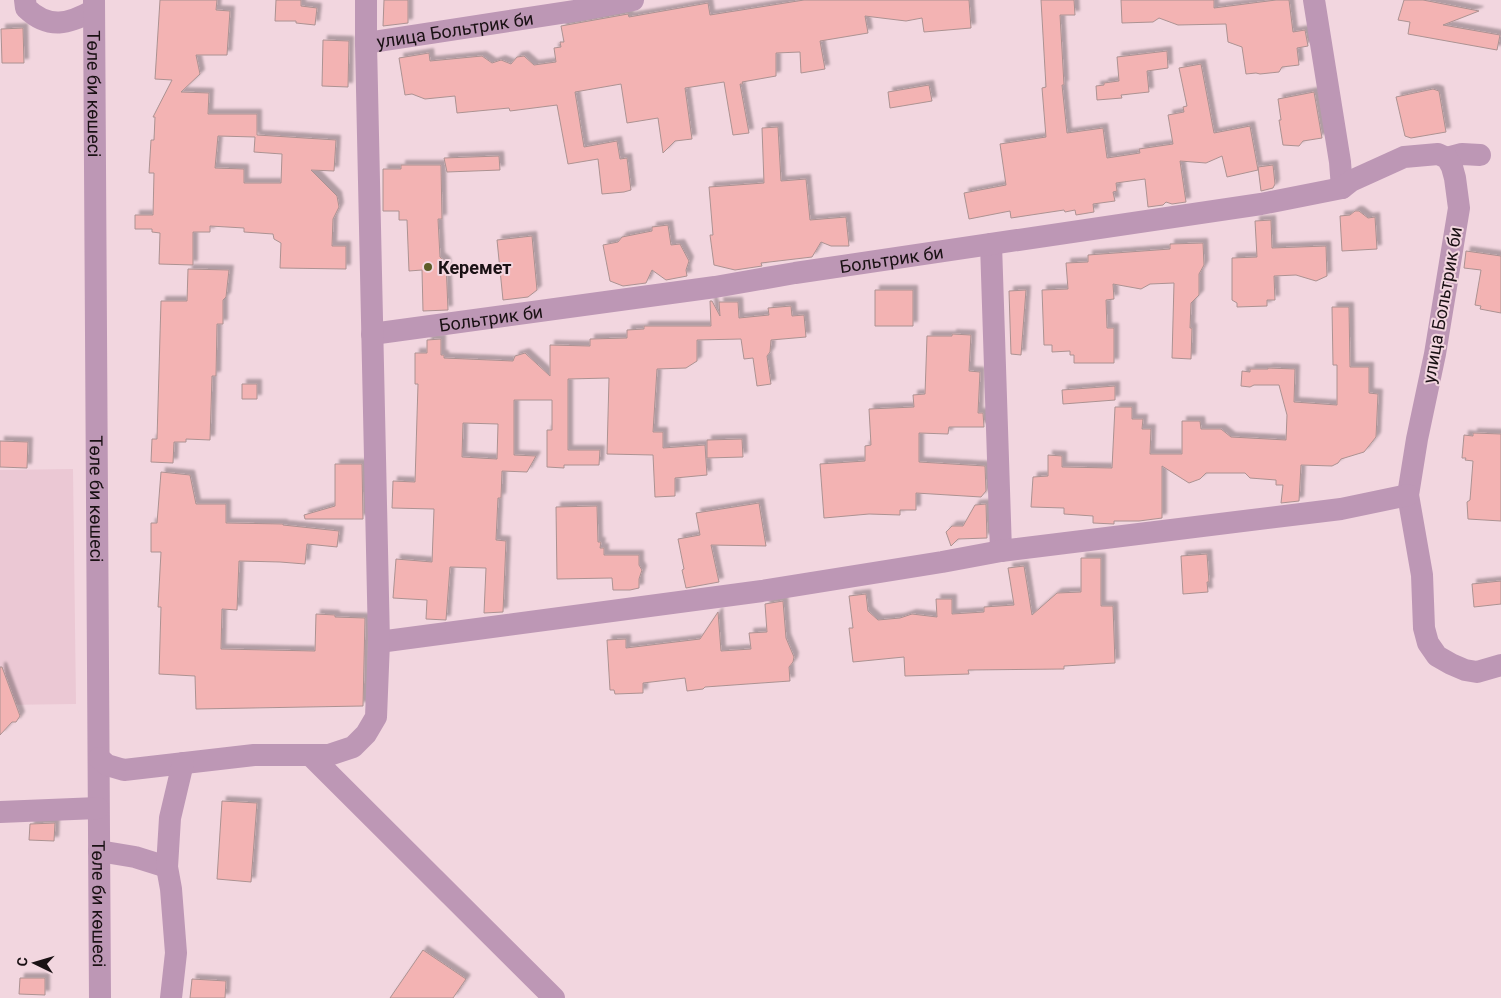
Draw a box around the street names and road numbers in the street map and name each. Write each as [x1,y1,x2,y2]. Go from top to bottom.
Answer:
street label: улица Больтрик би [375,7,535,52]
street label: Төле би көшесі [84,30,105,158]
street label: улица Больтрик би [1418,225,1466,385]
street label: Больтрик би [838,241,945,277]
street label: Больтрик би [438,300,544,335]
street label: Төле би көшесі [86,435,108,563]
street label: Төле би көшесі [89,840,110,968]

